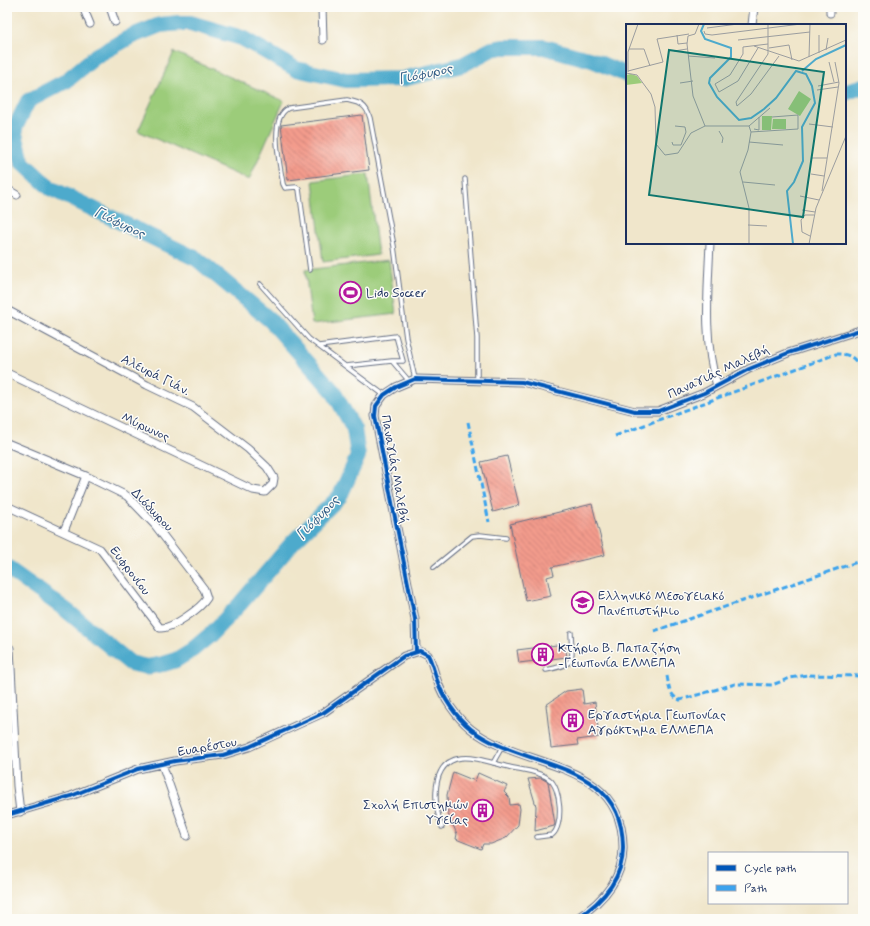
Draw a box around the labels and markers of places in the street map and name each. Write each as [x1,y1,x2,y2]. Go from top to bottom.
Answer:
sports icon: Lido Soccer [337,279,363,305]
place label: Lido Soccer [366,285,427,302]
place label: Ελληνικό Μεσογειακό Πανεπιστήμιο [598,588,724,620]
school or university icon: Ελληνικό Μεσογειακό Πανεπιστήμιο [569,589,595,615]
place label: Κτήριο Β. Παπαζήση -Γεωπονία ΕΛΜΕΠΑ [558,640,681,672]
building icon: Κτήριο Β. Παπαζήση -Γεωπονία ΕΛΜΕΠΑ [529,641,555,667]
place label: Εργαστήρια Γεωπονίας Αγρόκτημα ΕΛΜΕΠΑ [588,707,726,739]
building icon: Εργαστήρια Γεωπονίας Αγρόκτημα ΕΛΜΕΠΑ [559,708,585,734]
place label: Σχολή Επιστημών Υγείας [363,797,468,829]
building icon: Σχολή Επιστημών Υγείας [470,798,496,824]

